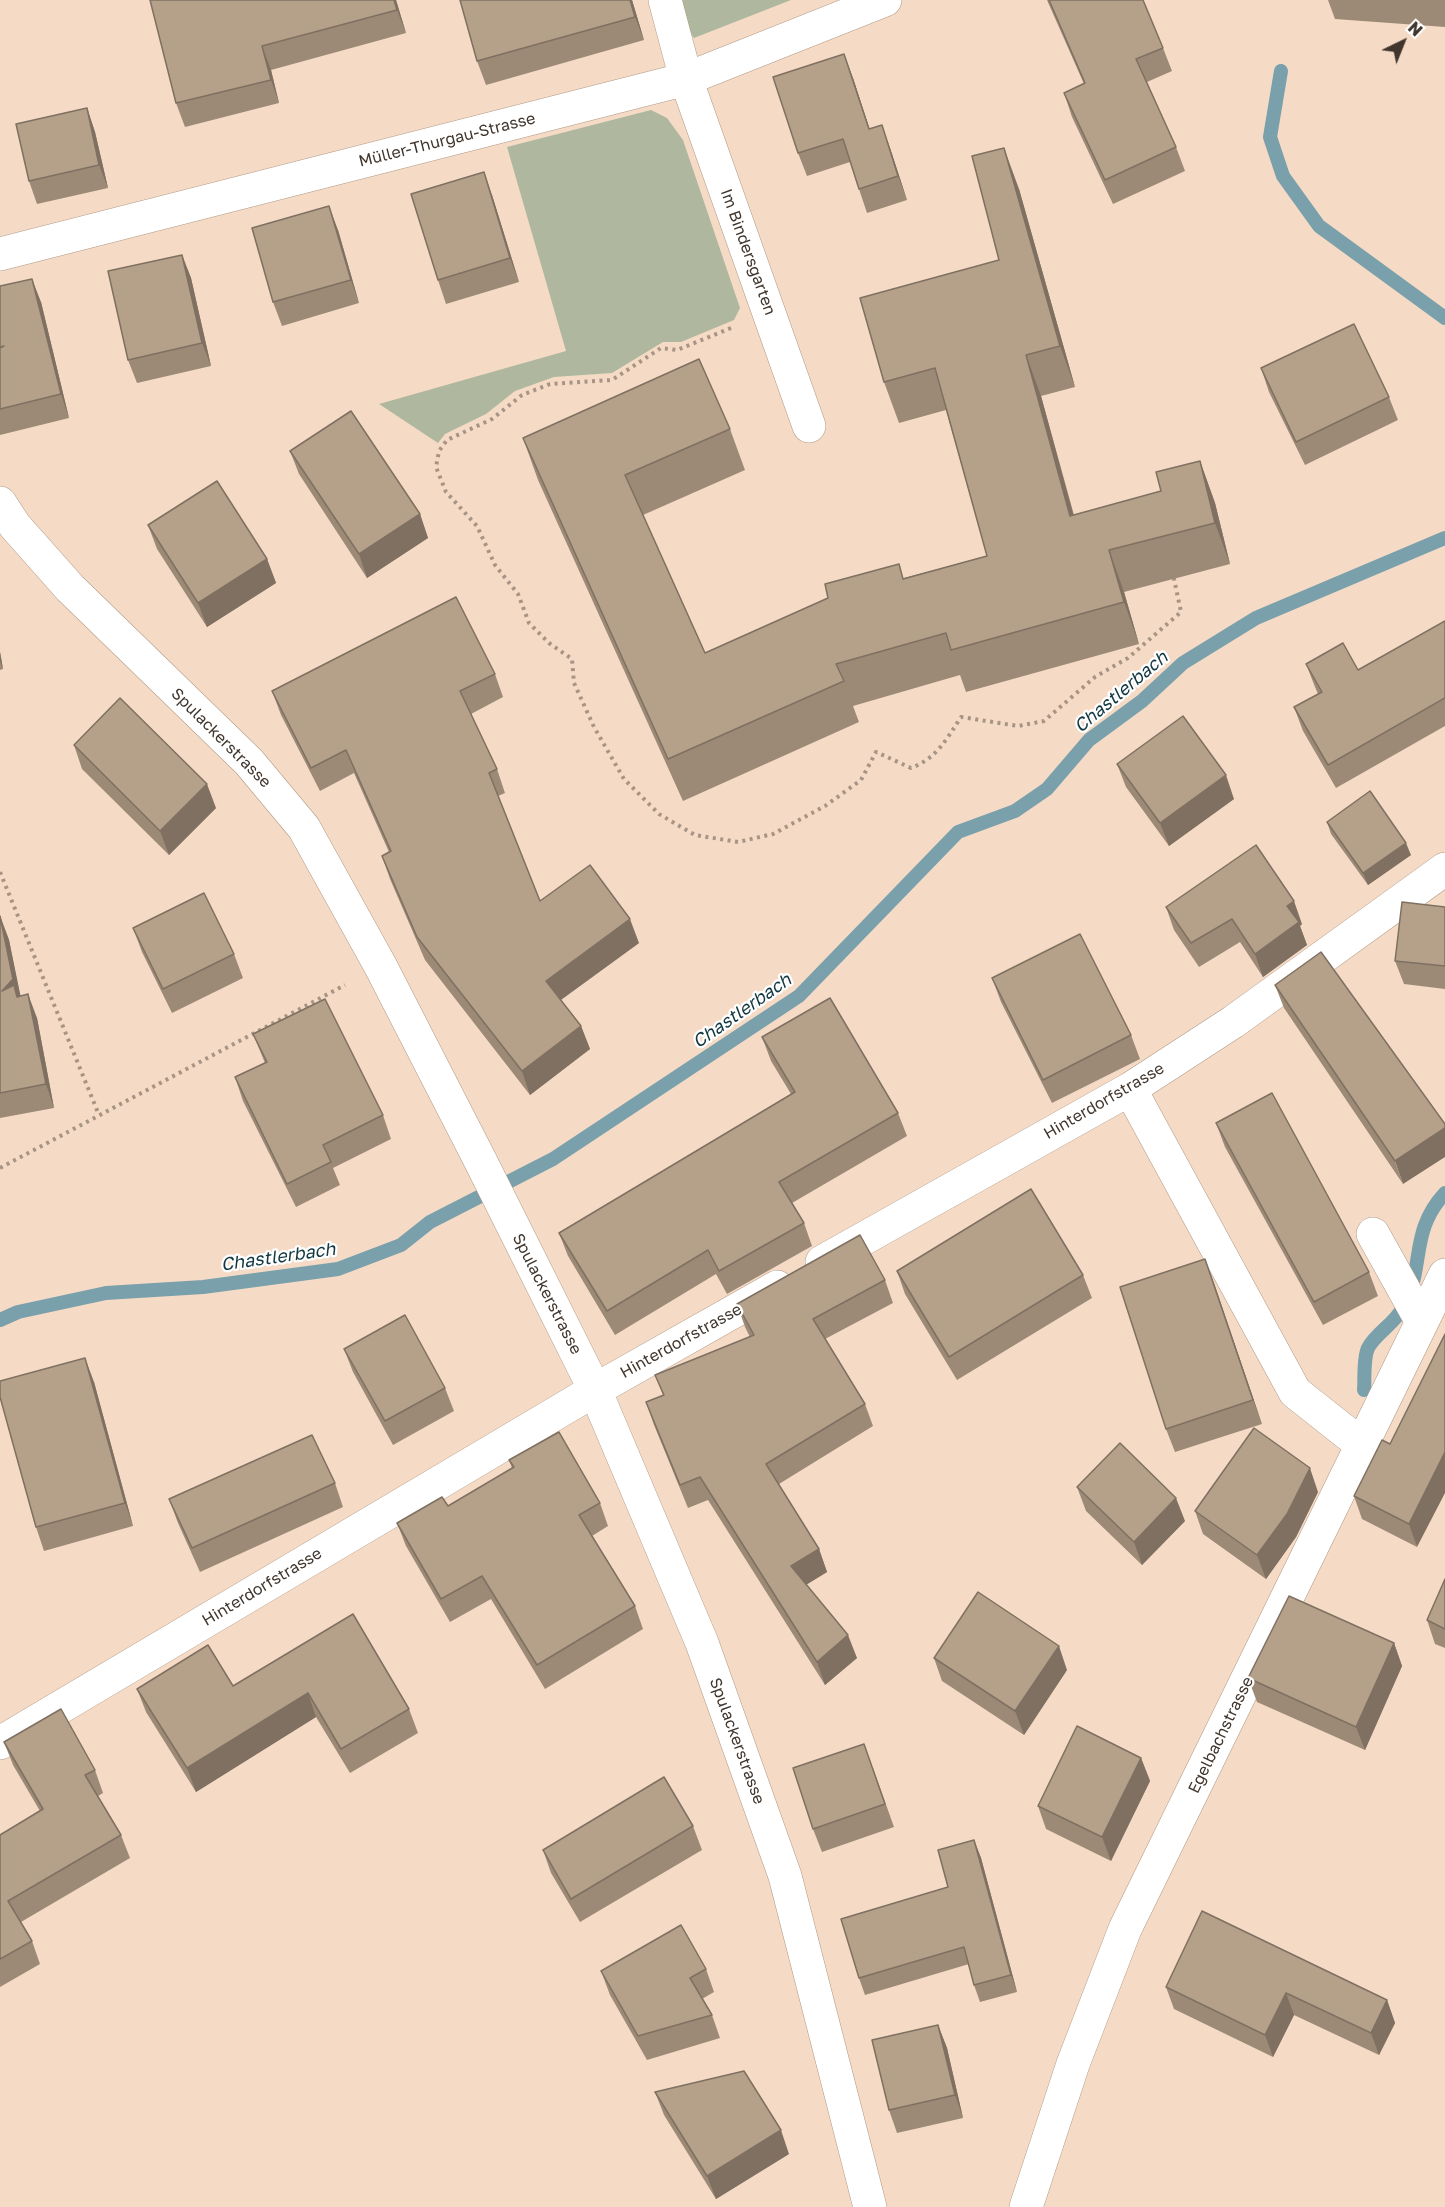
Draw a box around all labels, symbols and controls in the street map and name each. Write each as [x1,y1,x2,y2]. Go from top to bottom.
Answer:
north arrow [1373,12,1433,72]
text: N [1404,17,1427,40]
street label: Müller-Thurgau-Strasse [357,109,537,171]
street label: Im Bindersgarten [716,186,780,318]
water label: Chastlerbach [1070,647,1172,737]
street label: Spulackerstrasse [167,684,275,792]
water label: Chastlerbach [689,969,795,1053]
street label: Hinterdorfstrasse [1040,1059,1168,1143]
street label: Spulackerstrasse [508,1230,586,1358]
water label: Chastlerbach [219,1238,337,1276]
street label: Hinterdorfstrasse [617,1300,745,1382]
street label: Hinterdorfstrasse [199,1544,325,1630]
street label: Egelbachstrasse [1184,1673,1258,1797]
street label: Spulackerstrasse [705,1675,769,1807]

